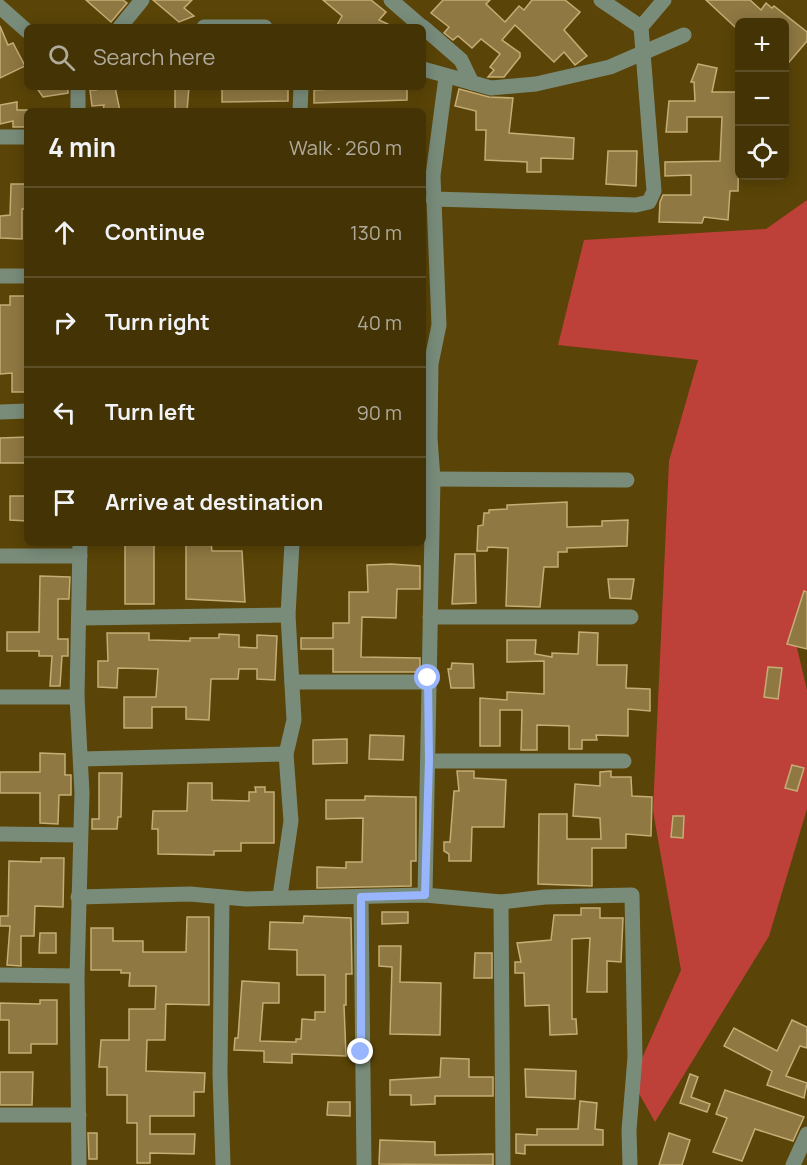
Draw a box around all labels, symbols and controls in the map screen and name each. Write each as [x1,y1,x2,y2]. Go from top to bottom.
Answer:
map controls [735,18,789,180]
button: + [735,18,789,72]
search box [24,24,426,90]
icon: search [45,41,78,74]
text: Search here [93,42,215,72]
button: − [735,72,789,126]
button: locate [735,126,789,180]
text: 4 min [48,129,116,165]
text: Walk · 260 m [289,134,402,161]
icon: ahead [48,216,81,249]
text: Continue [105,217,205,247]
text: 130 m [350,219,402,246]
icon: right [48,306,81,339]
text: Turn right [105,307,210,337]
text: 40 m [357,309,402,336]
icon: left [48,396,81,429]
text: Turn left [105,397,195,427]
text: 90 m [356,399,402,426]
icon: arrive [48,486,81,519]
text: Arrive at destination [105,487,323,517]
route start [414,664,440,690]
route end [347,1038,373,1064]

